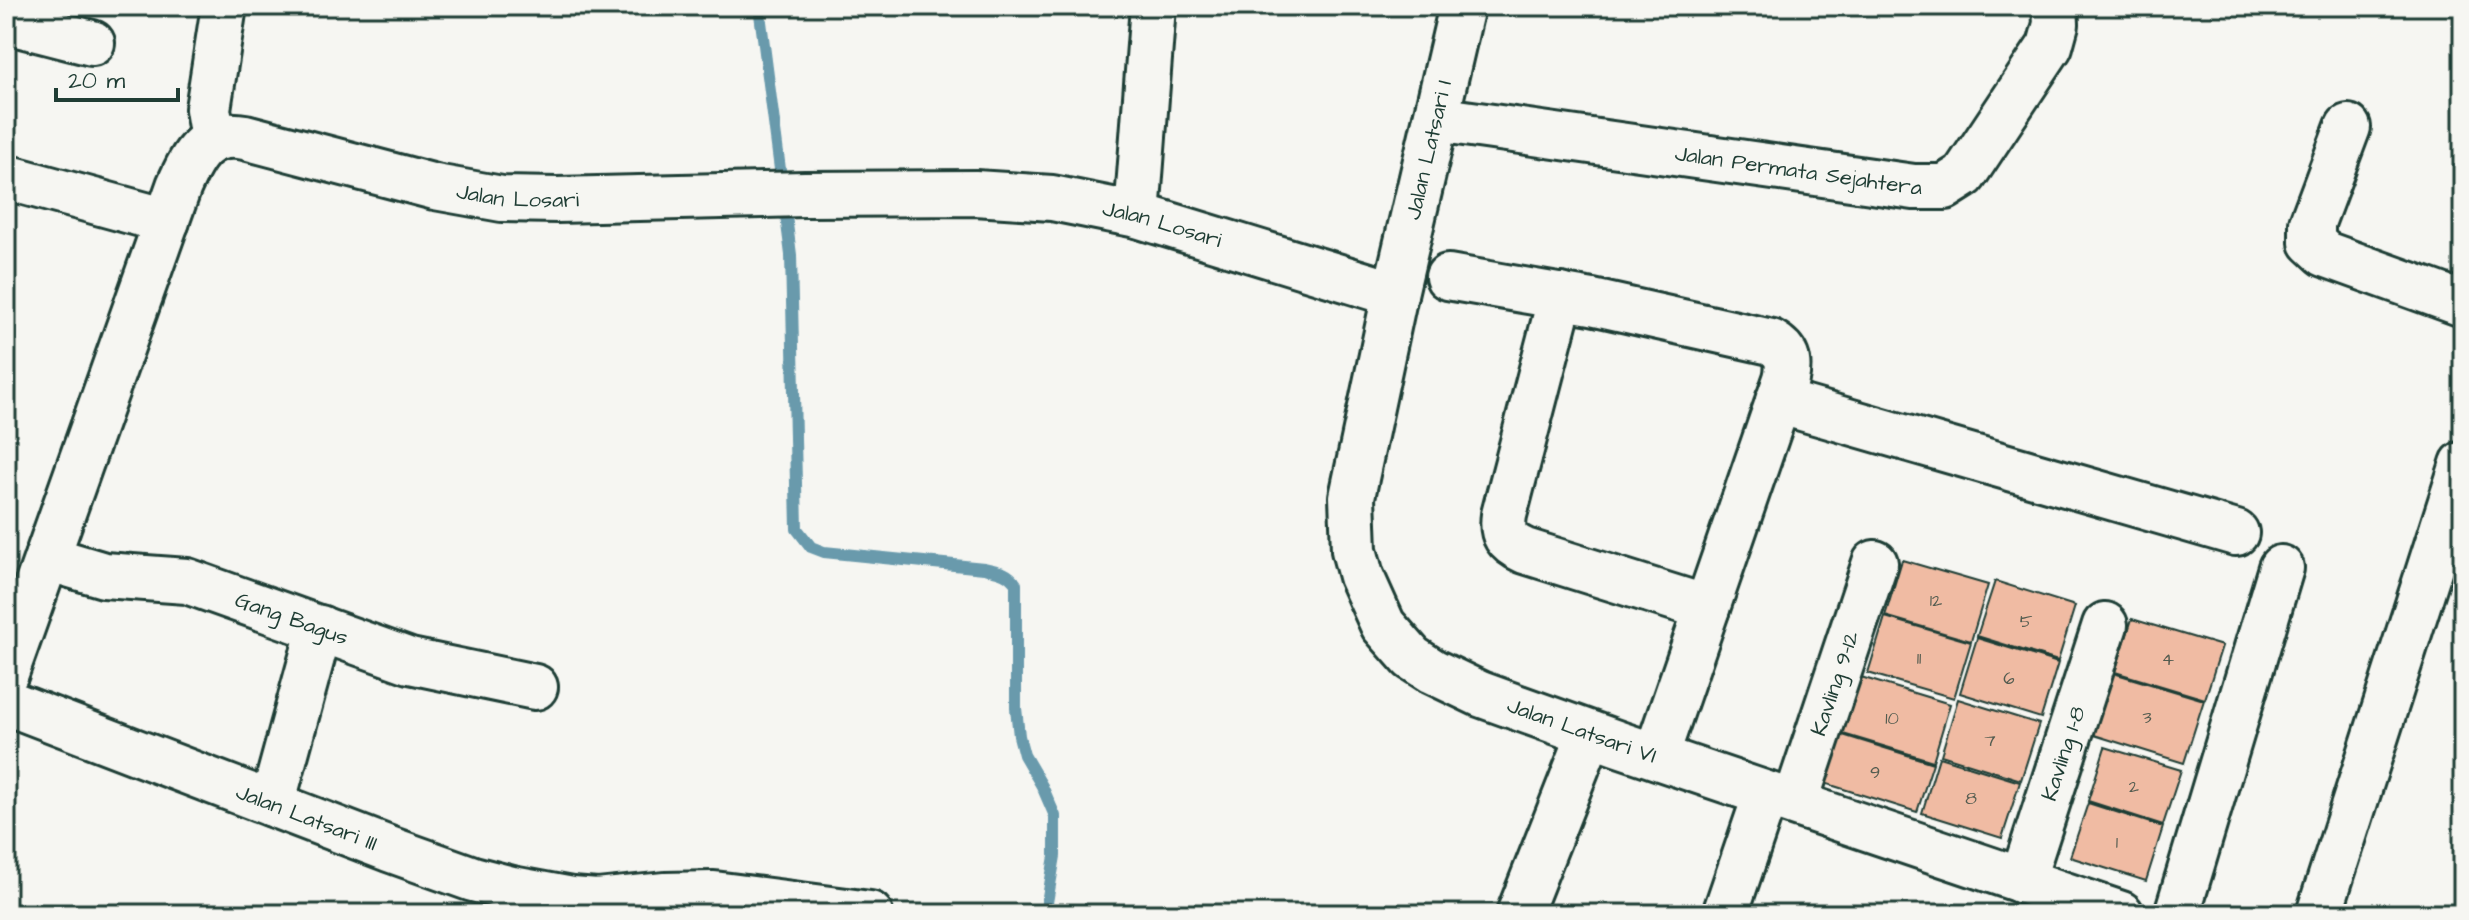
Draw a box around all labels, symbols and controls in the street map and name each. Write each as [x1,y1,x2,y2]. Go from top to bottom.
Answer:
scale bar [56,52,178,102]
text: 20 m [68,64,125,98]
street label: Jalan Latsari I [1398,77,1460,223]
street label: Jalan Permata Sejahtera [1673,138,1922,203]
street label: Jalan Losari [454,176,579,216]
street label: Jalan Losari [1100,193,1226,256]
street label: Gang Bagus [231,584,353,653]
house number: 12 [1930,588,1943,613]
house number: 5 [2020,609,2033,634]
street label: Kavling 9-12 [1803,627,1867,740]
house number: 11 [1917,646,1921,671]
house number: 4 [2162,647,2174,672]
house number: 6 [2003,666,2015,691]
street label: Jalan Latsari VI [1503,690,1661,771]
street label: Kavling 1-8 [2033,702,2093,805]
house number: 3 [2142,705,2152,730]
house number: 10 [1885,706,1899,731]
house number: 7 [1984,728,1996,753]
house number: 9 [1870,760,1880,785]
house number: 2 [2129,774,2140,799]
street label: Jalan Latsari III [231,776,382,859]
house number: 8 [1965,786,1977,811]
house number: 1 [2116,830,2118,855]

